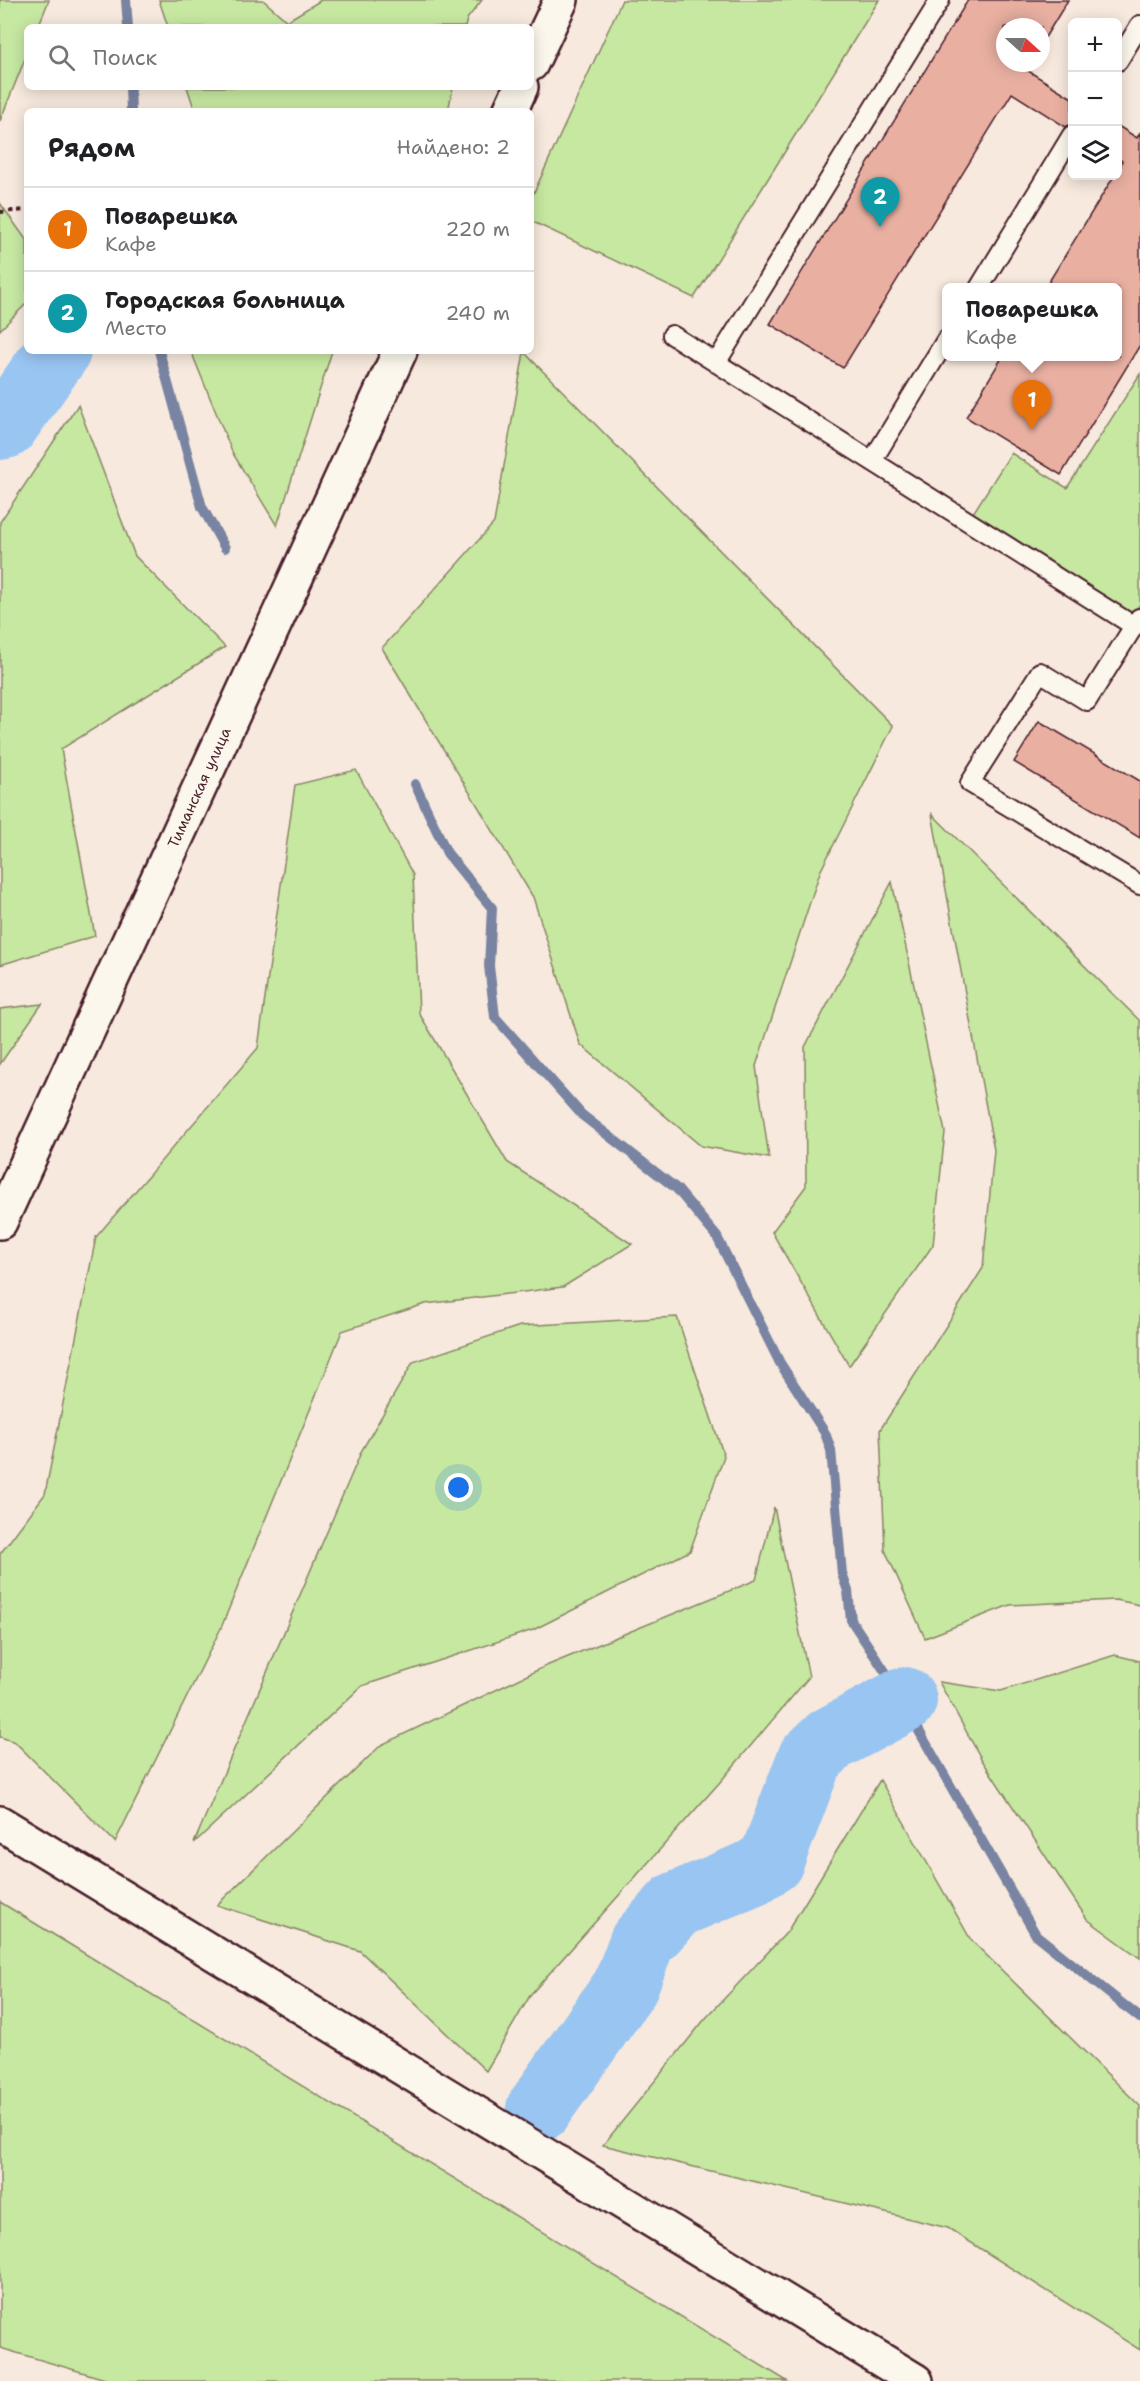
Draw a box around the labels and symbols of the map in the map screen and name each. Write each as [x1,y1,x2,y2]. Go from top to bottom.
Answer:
north arrow [996,18,1050,72]
pin: 2 [860,178,900,227]
pin: 1 [1012,380,1052,430]
street label: Тиманская улица [163,724,236,851]
your location [444,1473,473,1502]

